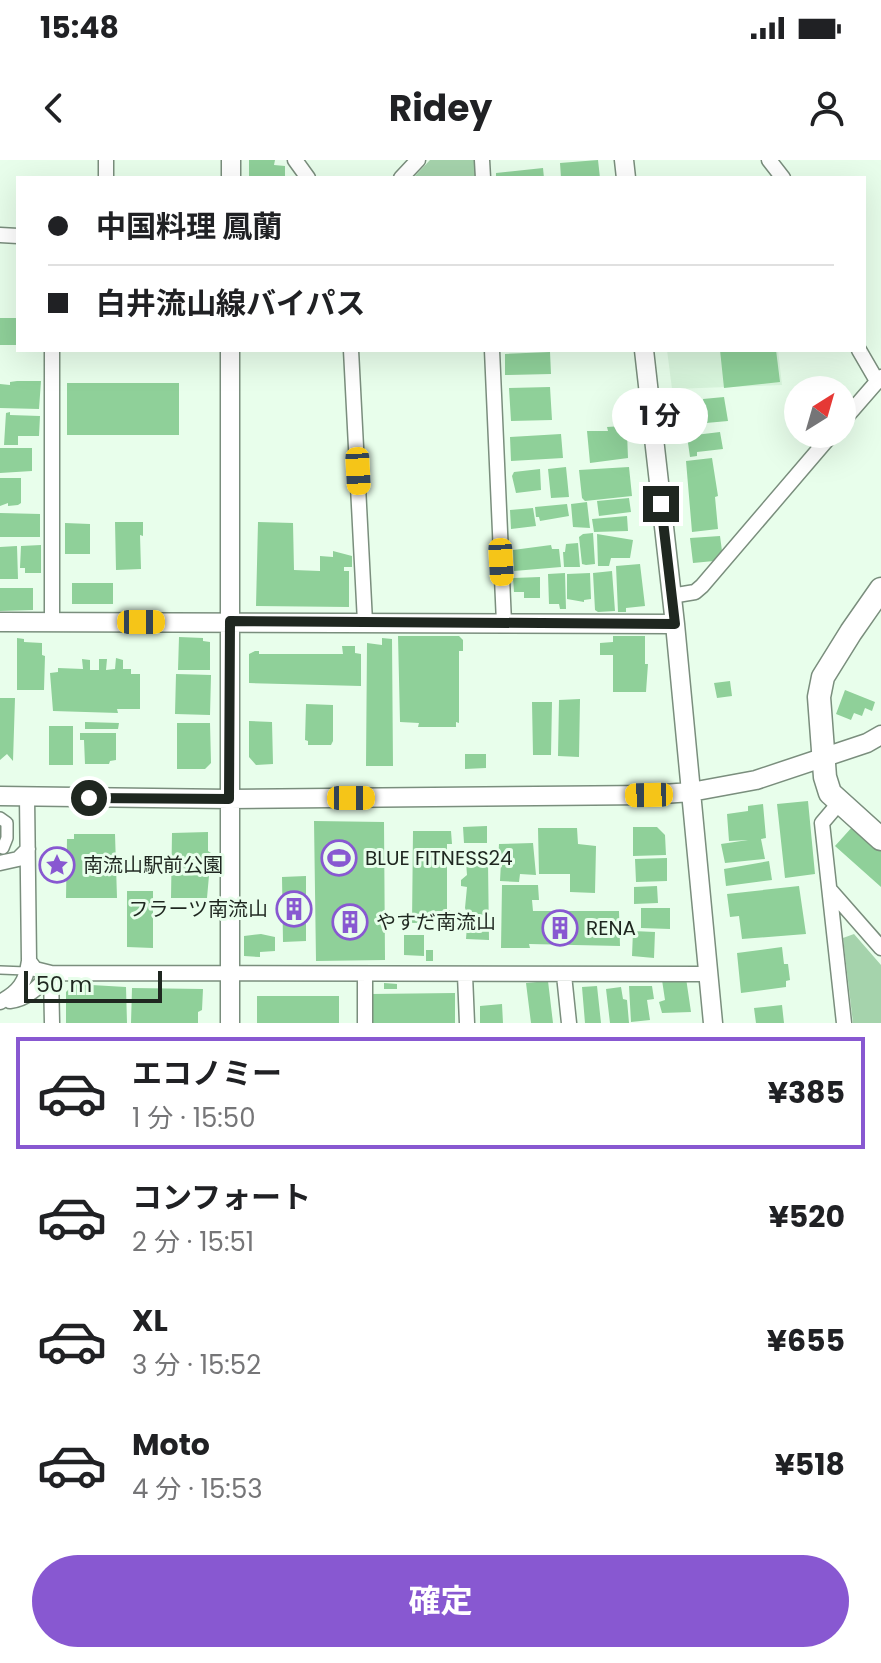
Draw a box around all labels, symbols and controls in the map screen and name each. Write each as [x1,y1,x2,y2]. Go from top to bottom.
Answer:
text: 15:48 [40,6,119,49]
text: Ridey [389,83,492,134]
icon: back [32,86,76,130]
icon: person [805,86,849,130]
text: 中国料理 鳳蘭 [96,205,282,248]
text: 白井流山線バイパス [96,282,365,325]
north arrow [784,376,856,448]
map controls [784,376,856,448]
callout: 1 分 [613,388,709,444]
text: 1 分 [639,398,681,434]
car [345,446,371,496]
route end [643,486,679,522]
car [488,537,514,587]
car [117,610,165,634]
route start [71,780,107,816]
car [625,783,673,807]
car [327,786,375,810]
sports icon: BLUE FITNESS24 [320,839,358,877]
place label: BLUE FITNESS24 [365,844,513,872]
place icon: 南流山駅前公園 [38,846,76,884]
place label: 南流山駅前公園 [83,851,223,879]
building icon: フラーツ南流山 [275,890,313,928]
place label: フラーツ南流山 [128,895,268,923]
building icon: やすだ南流山 [331,903,369,941]
place label: やすだ南流山 [376,908,496,936]
building icon: RENA [541,909,579,947]
place label: RENA [586,914,636,942]
scale bar [24,967,162,1003]
text: 50 m [36,969,92,1000]
text: エコノミー [132,1052,282,1095]
icon: car [36,1057,108,1129]
text: ¥385 [768,1071,845,1114]
text: 1 分 · 15:50 [132,1100,256,1136]
text: コンフォート [132,1176,311,1219]
icon: car [36,1181,108,1253]
text: ¥520 [769,1195,845,1238]
text: 2 分 · 15:51 [132,1224,254,1260]
text: XL [132,1299,168,1342]
icon: car [36,1305,108,1377]
text: ¥655 [767,1319,845,1362]
text: 3 分 · 15:52 [132,1347,261,1383]
text: Moto [132,1423,210,1466]
icon: car [36,1429,108,1501]
text: ¥518 [775,1443,845,1486]
text: 4 分 · 15:53 [132,1471,263,1507]
button: 確定 [32,1555,849,1647]

